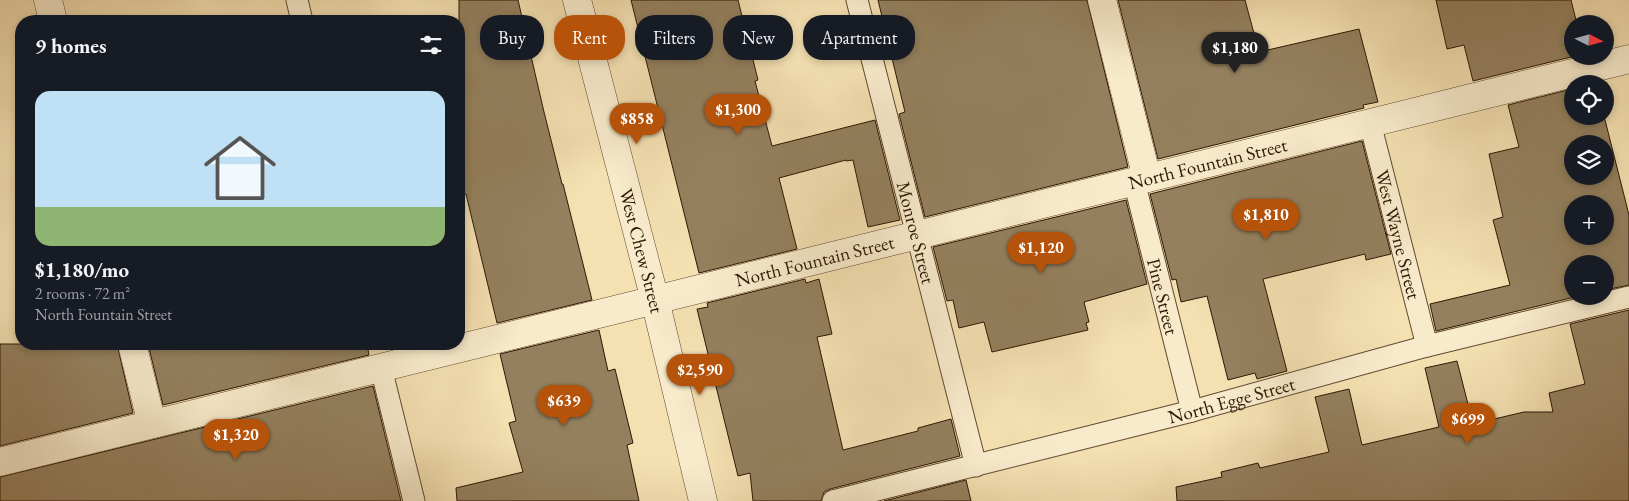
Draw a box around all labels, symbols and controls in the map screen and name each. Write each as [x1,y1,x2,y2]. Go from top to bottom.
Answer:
chip: Buy [480,15,544,60]
chip: Rent [554,15,625,60]
chip: Filters [635,15,713,60]
chip: New [723,15,793,60]
chip: Apartment [803,15,915,60]
north arrow [1564,15,1614,65]
map controls [1564,15,1614,305]
icon: filters [417,31,445,59]
text: 9 homes [35,32,107,59]
pin: $1,180 [1194,32,1276,74]
text: $1,180 [1212,37,1258,58]
button: locate [1564,75,1614,125]
pin: $1,300 [697,94,779,136]
text: $1,300 [715,99,761,120]
pin: $858 [607,102,667,145]
text: $858 [621,108,653,129]
icon: home [195,123,285,213]
street label: North Fountain Street [1126,132,1290,195]
button: layers [1564,135,1614,185]
street label: West Wayne Street [1370,167,1427,302]
street label: Monroe Street [891,179,941,287]
street label: West Chew Street [614,185,670,316]
button: + [1564,195,1614,245]
pin: $1,810 [1225,198,1307,241]
text: $1,810 [1243,204,1289,225]
street label: North Fountain Street [732,229,897,292]
pin: $1,120 [1000,232,1082,274]
text: $1,120 [1018,237,1064,258]
street label: Pine Street [1141,255,1185,337]
button: − [1564,255,1614,305]
text: $1,180/mo [35,256,129,283]
text: 2 rooms · 72 m² [35,283,130,304]
text: North Fountain Street [35,304,172,325]
pin: $2,590 [659,354,741,396]
text: $2,590 [677,359,723,380]
street label: North Egge Street [1165,371,1298,429]
pin: $639 [534,384,594,427]
text: $639 [548,390,580,411]
pin: $699 [1438,402,1498,445]
text: $699 [1452,408,1484,429]
pin: $1,320 [195,418,277,461]
text: $1,320 [213,424,259,445]

